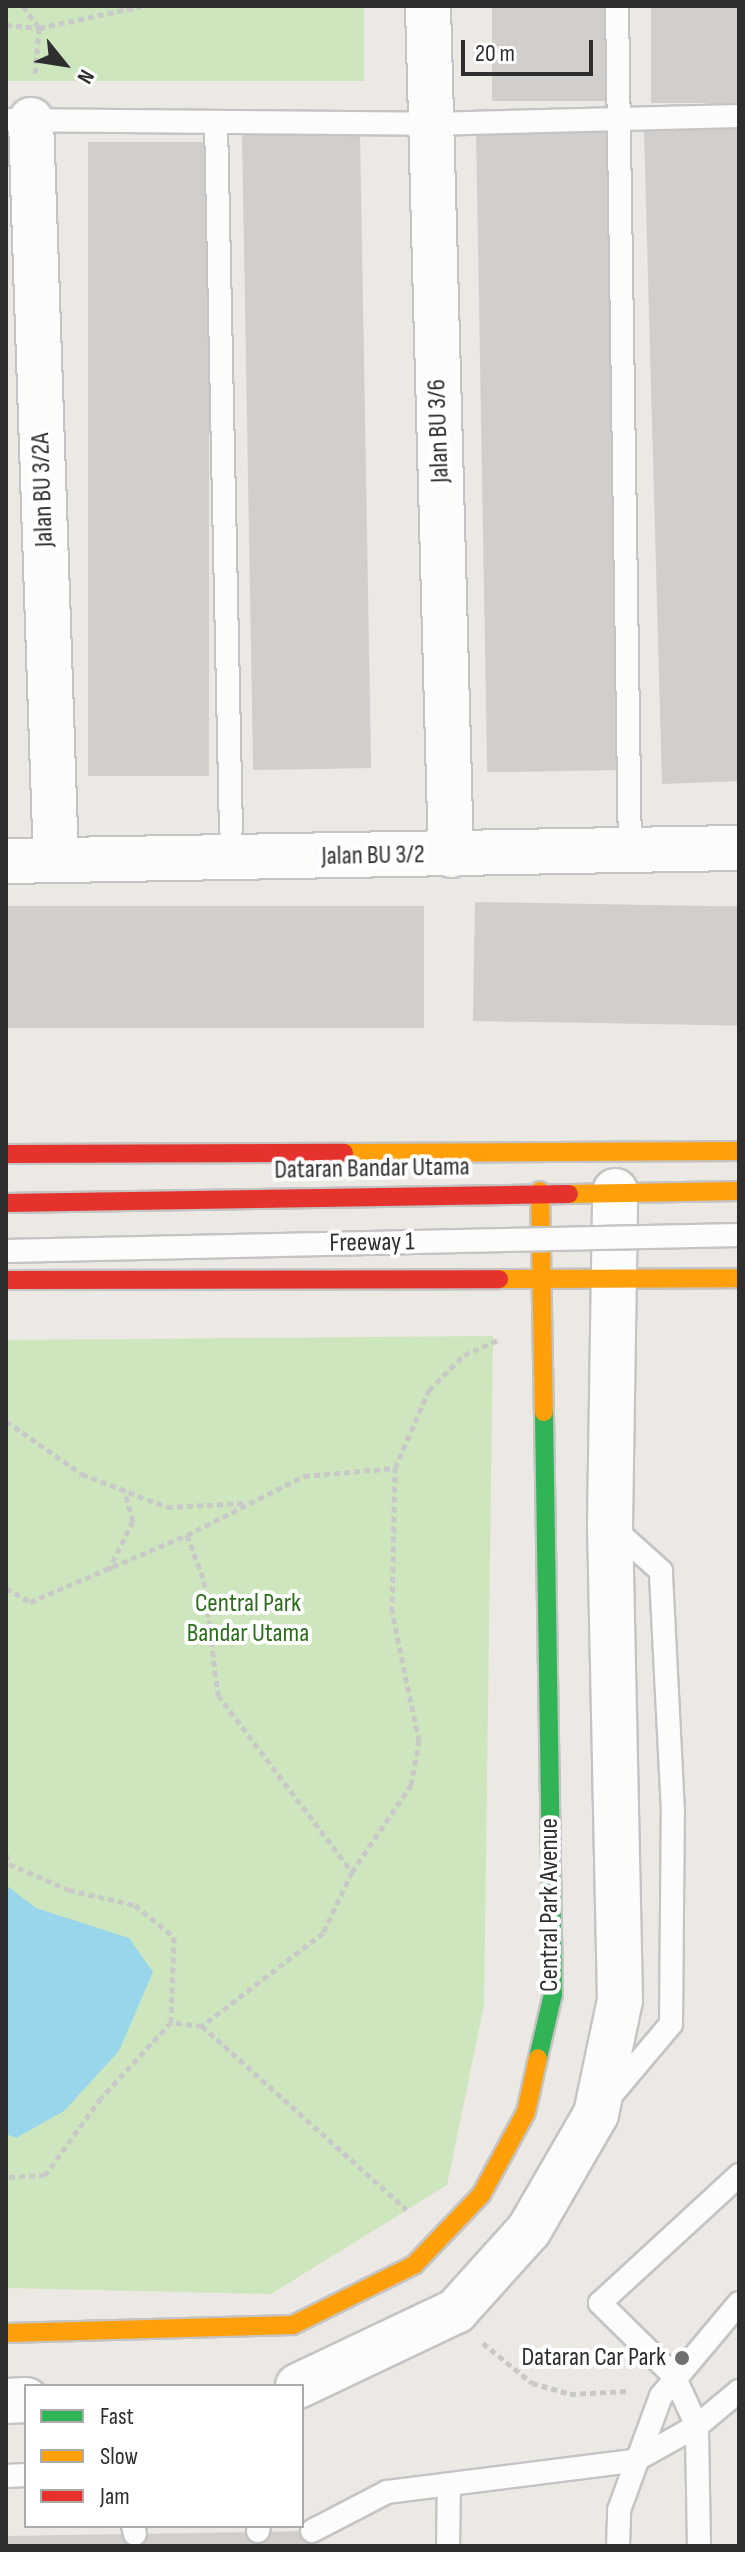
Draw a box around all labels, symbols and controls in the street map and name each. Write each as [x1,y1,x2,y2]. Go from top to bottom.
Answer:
north arrow [24,24,104,104]
scale bar [465,24,597,74]
text: 20 m [475,39,515,68]
text: N [71,64,100,88]
street label: Jalan BU 3/6 [422,379,456,483]
street label: Jalan BU 3/2A [25,432,61,548]
street label: Jalan BU 3/2 [321,840,425,872]
street label: Dataran Bandar Utama [274,1152,470,1186]
street label: Freeway 1 [329,1227,415,1259]
park label: Central Park Bandar Utama [187,1588,309,1650]
street label: Central Park Avenue [534,1818,566,1992]
place label: Dataran Car Park [521,2342,666,2374]
marker: Dataran Car Park [673,2349,691,2367]
legend [24,2384,304,2528]
text: Fast [100,2402,134,2431]
text: Slow [100,2442,138,2471]
text: Jam [100,2482,130,2511]

